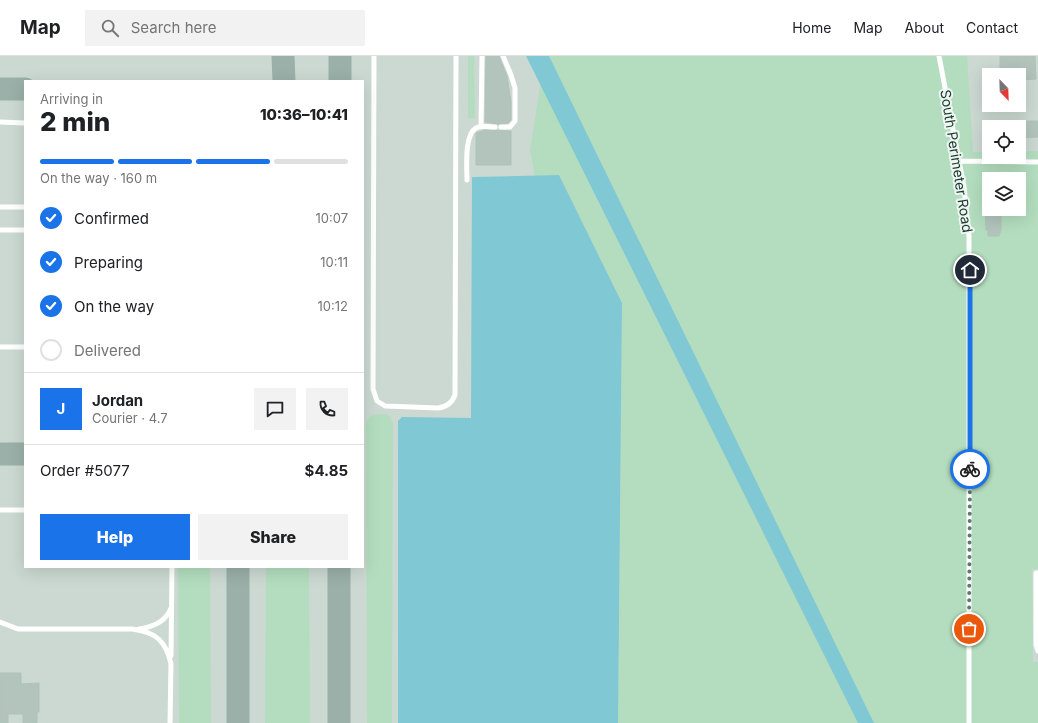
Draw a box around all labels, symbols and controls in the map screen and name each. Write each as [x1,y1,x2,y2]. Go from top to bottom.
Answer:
search box [85,10,365,46]
text: Map [20,16,61,39]
icon: search [99,17,121,39]
text: Search here [131,18,216,37]
text: Home [792,19,831,36]
text: Map [853,19,883,36]
text: About [905,19,944,36]
text: Contact [966,19,1018,36]
north arrow [982,68,1026,112]
map controls [982,68,1026,216]
street label: South Perimeter Road [937,88,977,234]
text: Arriving in [40,91,103,107]
text: 10:36–10:41 [260,105,348,124]
text: 2 min [40,106,110,137]
button: locate [982,120,1026,164]
text: On the way · 160 m [40,170,157,186]
button: layers [982,172,1026,216]
icon: check [40,207,62,229]
text: Confirmed [74,209,149,228]
text: 10:07 [315,210,348,226]
icon: check [40,251,62,273]
text: Preparing [74,253,143,272]
pin [953,253,987,287]
text: 10:11 [320,254,348,270]
icon: home [959,259,981,281]
icon: check [40,295,62,317]
text: On the way [74,297,154,316]
text: 10:12 [318,298,348,314]
text: Delivered [74,341,141,360]
button: chat [254,388,296,430]
button: phone [306,388,348,430]
text: Jordan [92,391,143,410]
text: J [57,399,65,418]
text: Courier · 4.7 [92,410,168,426]
courier [950,449,990,489]
icon: bike [959,458,981,480]
text: Order #5077 [40,461,130,480]
text: $4.85 [305,461,348,480]
button: Help [40,514,190,560]
button: Share [198,514,348,560]
pin [952,612,986,646]
icon: bag [958,618,980,640]

